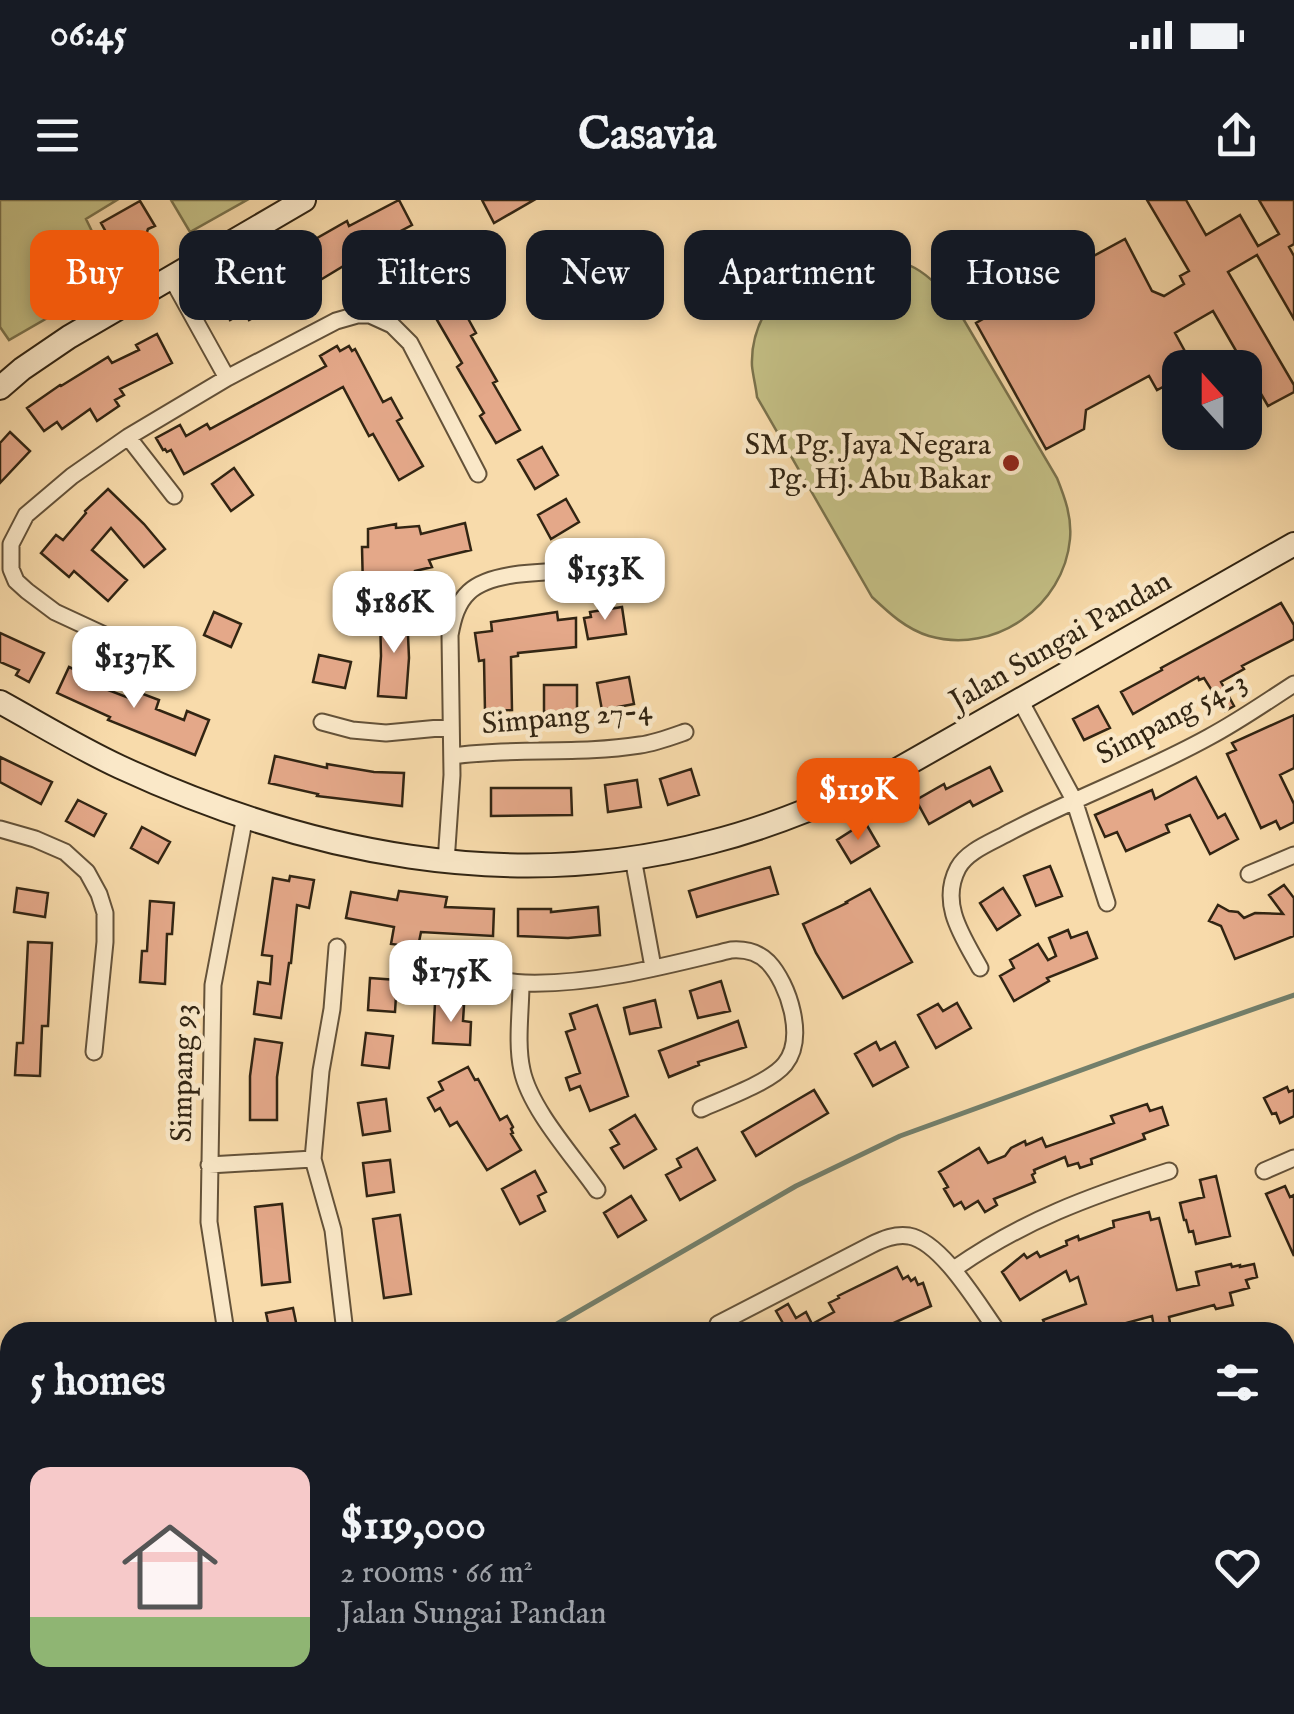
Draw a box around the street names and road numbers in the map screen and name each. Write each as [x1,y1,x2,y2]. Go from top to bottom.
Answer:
street label: Jalan Sungai Pandan [941,563,1179,722]
street label: Simpang 54-3 [1090,663,1254,775]
street label: Simpang 27-4 [480,692,654,744]
street label: Simpang 93 [164,1003,204,1143]

